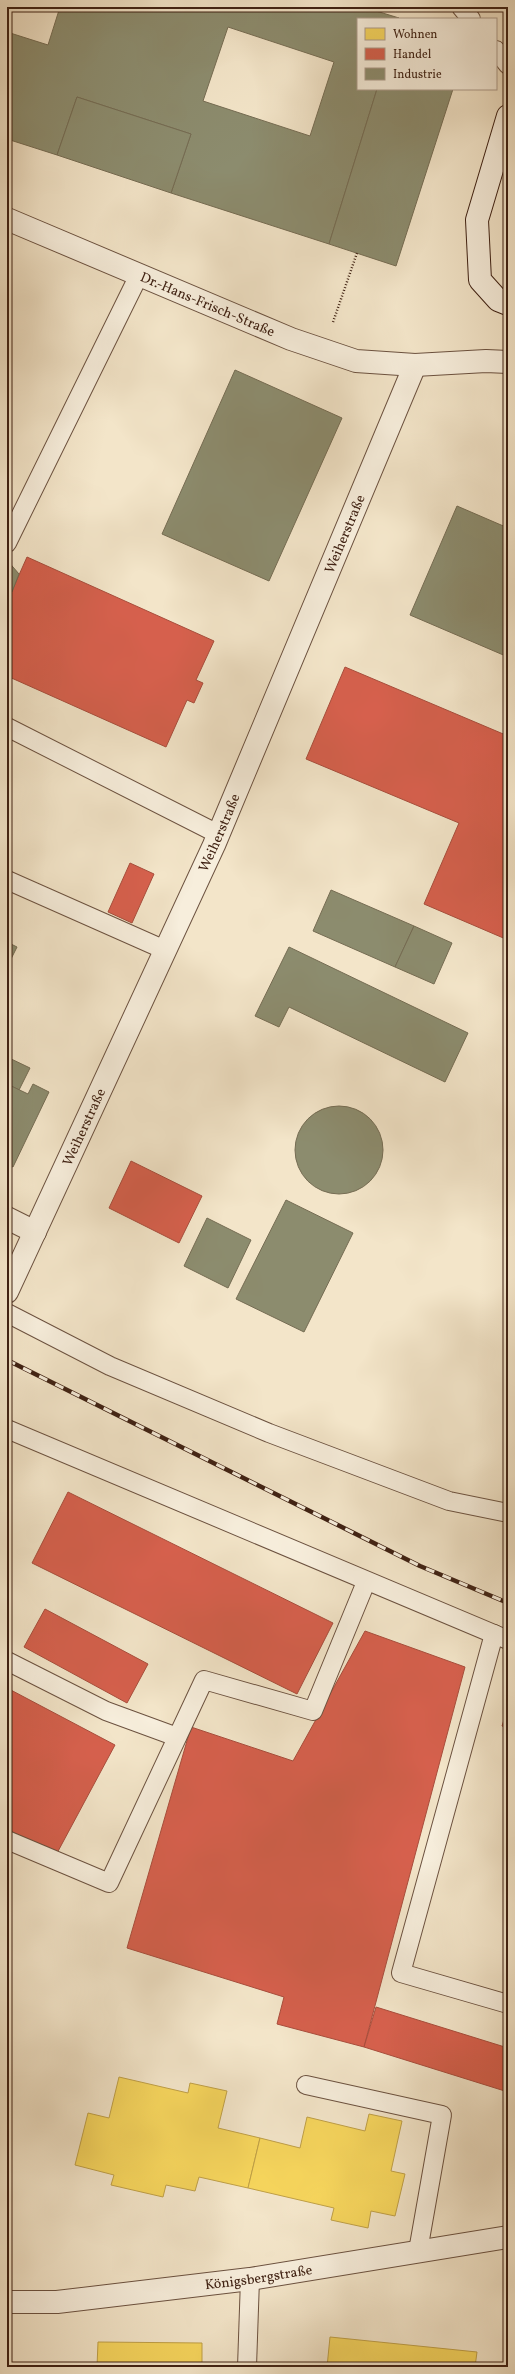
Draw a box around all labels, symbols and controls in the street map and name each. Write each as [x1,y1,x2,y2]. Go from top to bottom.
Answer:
legend [357,18,497,90]
text: Wohnen [393,27,438,43]
text: Handel [393,47,432,63]
text: Industrie [393,67,442,83]
street label: Dr.-Hans-Frisch-Straße [137,268,278,342]
street label: Weiherstraße [321,492,371,577]
street label: Weiherstraße [195,791,246,875]
street label: Weiherstraße [59,1085,111,1169]
street label: Königsbergstraße [204,2261,314,2295]

